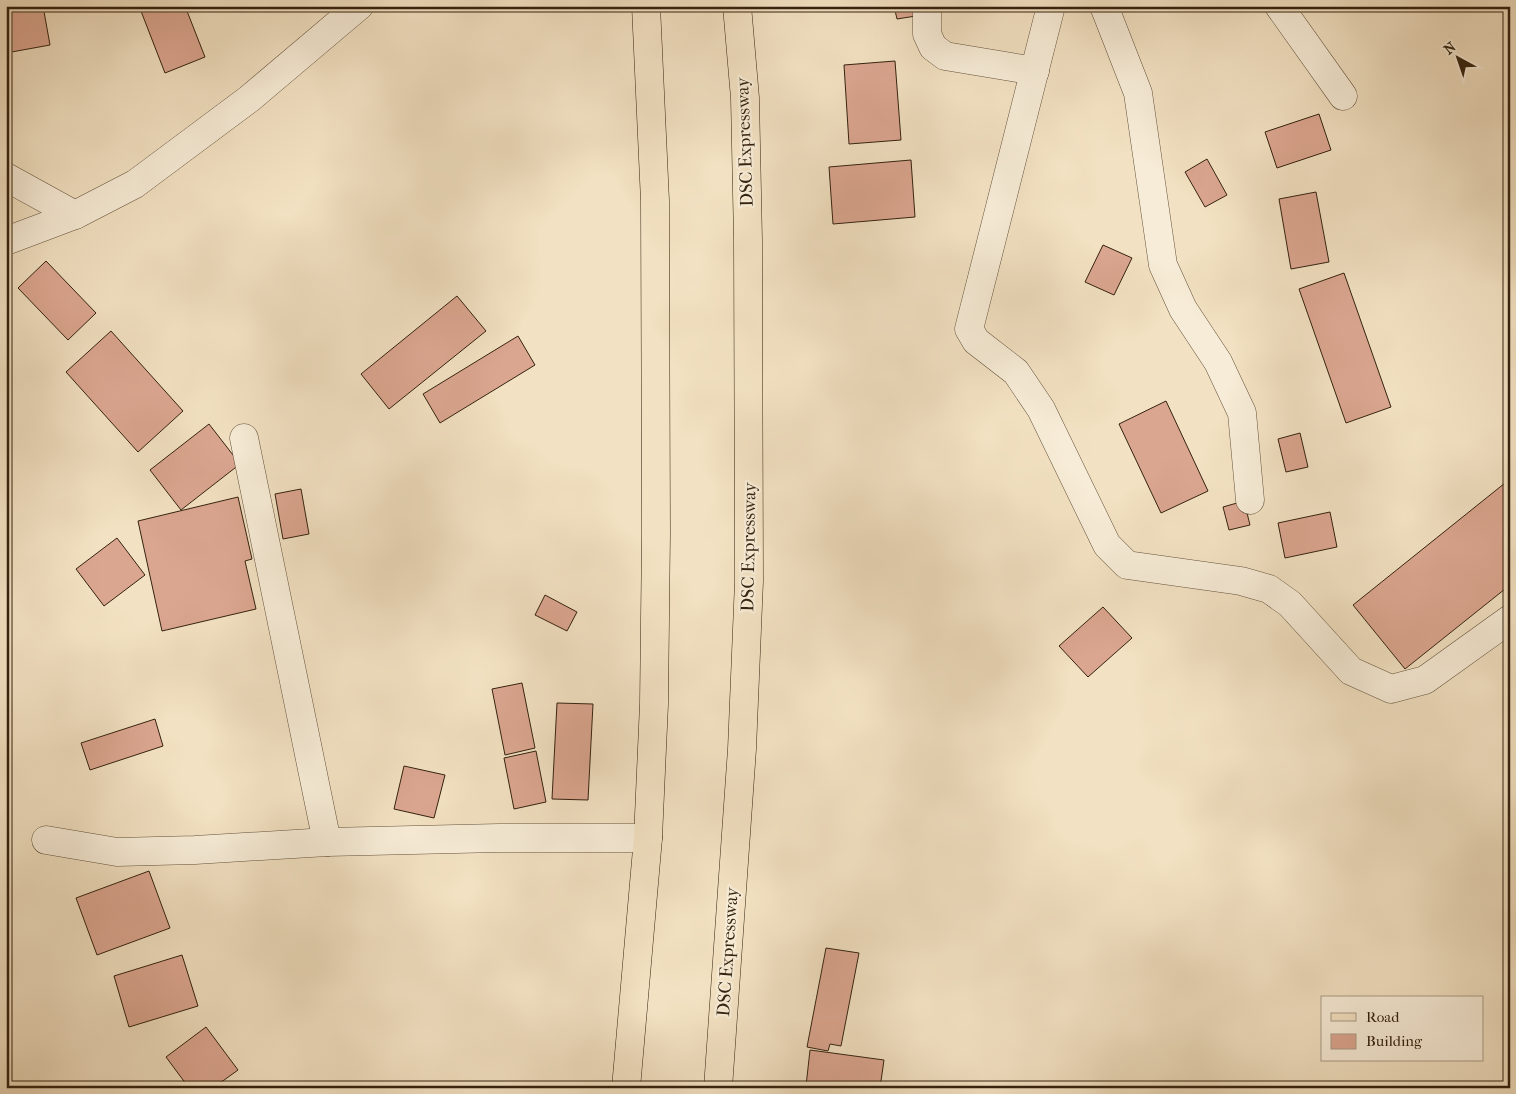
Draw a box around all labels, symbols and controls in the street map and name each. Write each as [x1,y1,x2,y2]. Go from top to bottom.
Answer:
north arrow [1434,32,1484,82]
text: N [1440,38,1460,58]
street label: DSC Expressway [732,75,758,207]
street label: DSC Expressway [737,481,761,612]
street label: DSC Expressway [713,885,743,1017]
legend [1321,996,1484,1062]
text: Road [1366,1008,1400,1026]
text: Building [1366,1032,1423,1050]

